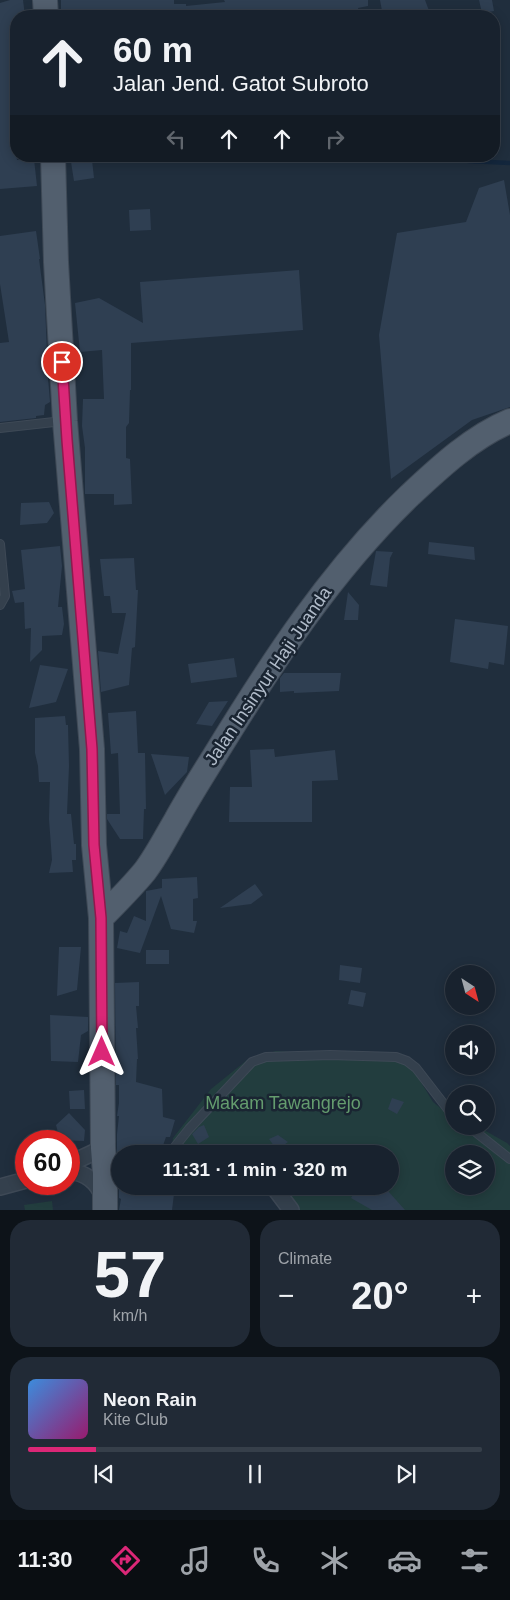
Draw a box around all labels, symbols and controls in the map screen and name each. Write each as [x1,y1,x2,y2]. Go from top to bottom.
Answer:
icon: ahead [30,30,95,95]
text: 60 m [113,30,193,69]
text: Jalan Jend. Gatot Subroto [113,71,369,96]
icon: left [162,125,190,153]
icon: ahead [215,125,243,153]
icon: ahead [268,125,296,153]
icon: right [321,125,349,153]
pin [41,341,83,383]
icon: arrive [48,348,76,376]
street label: Jalan Insinyur Haji Juanda [201,582,336,769]
north arrow [445,965,495,1015]
map controls [445,965,495,1195]
position arrow [75,1025,127,1077]
button: sound [445,1025,495,1075]
button: search [445,1085,495,1135]
park label: Makam Tawangrejo [205,1093,361,1113]
speed limit sign: 60 [15,1130,80,1195]
button: layers [445,1145,495,1195]
text: 11:31 · 1 min · 320 m [163,1159,347,1180]
text: 57 [94,1238,166,1311]
text: Climate [278,1250,332,1267]
text: 20° [351,1275,409,1317]
text: − [278,1280,294,1311]
text: + [466,1280,482,1311]
text: km/h [113,1307,147,1324]
text: Neon Rain [103,1389,197,1410]
text: Kite Club [103,1411,168,1428]
icon: previous [90,1460,118,1488]
icon: pause [241,1460,269,1488]
icon: next [392,1460,420,1488]
icon: directions [108,1543,143,1578]
icon: music [178,1543,213,1578]
icon: phone [248,1543,283,1578]
icon: climate [317,1543,352,1578]
icon: car [387,1543,422,1578]
icon: filters [457,1543,492,1578]
text: 11:30 [17,1547,73,1572]

